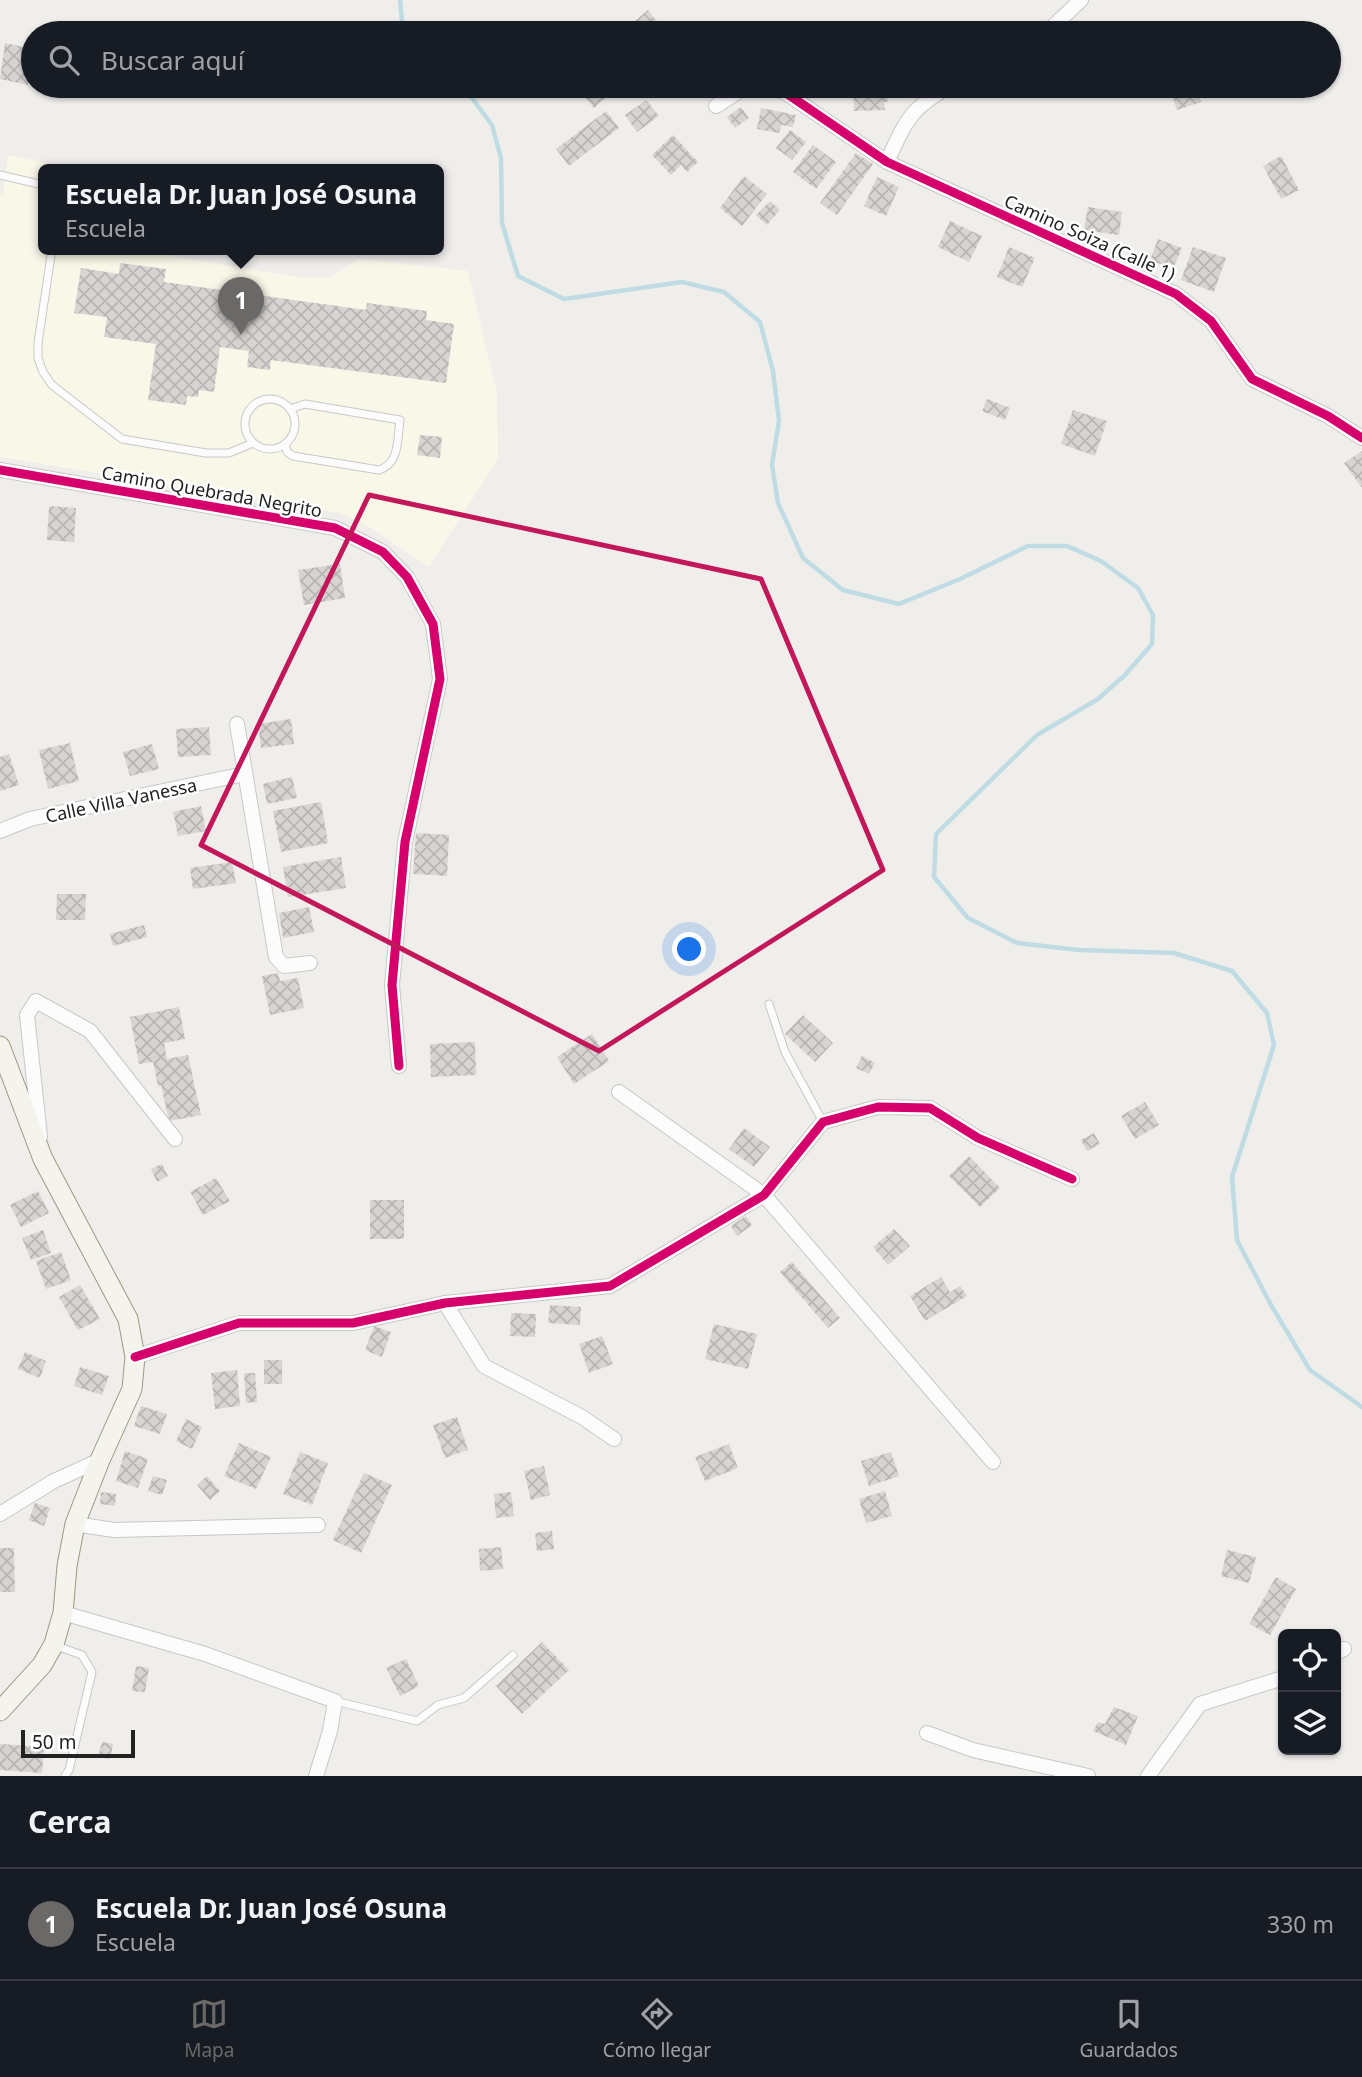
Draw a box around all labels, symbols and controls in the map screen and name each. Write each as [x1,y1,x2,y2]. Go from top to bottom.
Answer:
search box [21,21,1341,98]
icon: search [45,41,83,79]
text: Buscar aquí [101,42,244,78]
popup [38,164,444,255]
text: Escuela Dr. Juan José Osuna [65,176,417,212]
street label: Camino Soiza (Calle 1) [1001,188,1179,286]
text: Escuela [65,212,146,244]
pin: 1 [218,277,264,335]
street label: Camino Quebrada Negrito [100,460,324,522]
street label: Calle Villa Vanessa [43,772,199,828]
your location [672,932,706,966]
map controls [1278,1629,1341,1755]
button: locate [1278,1629,1341,1692]
button: layers [1278,1692,1341,1755]
scale bar [21,1727,135,1759]
text: 50 m [32,1729,76,1755]
text: Cerca [28,1801,111,1842]
text: Escuela Dr. Juan José Osuna [95,1890,447,1926]
text: 1 [44,1908,58,1940]
text: 330 m [1267,1908,1334,1940]
text: Escuela [95,1926,176,1958]
tab: Mapa [184,1995,234,2063]
tab: Cómo llegar [603,1995,711,2063]
tab: Guardados [1079,1995,1178,2063]

